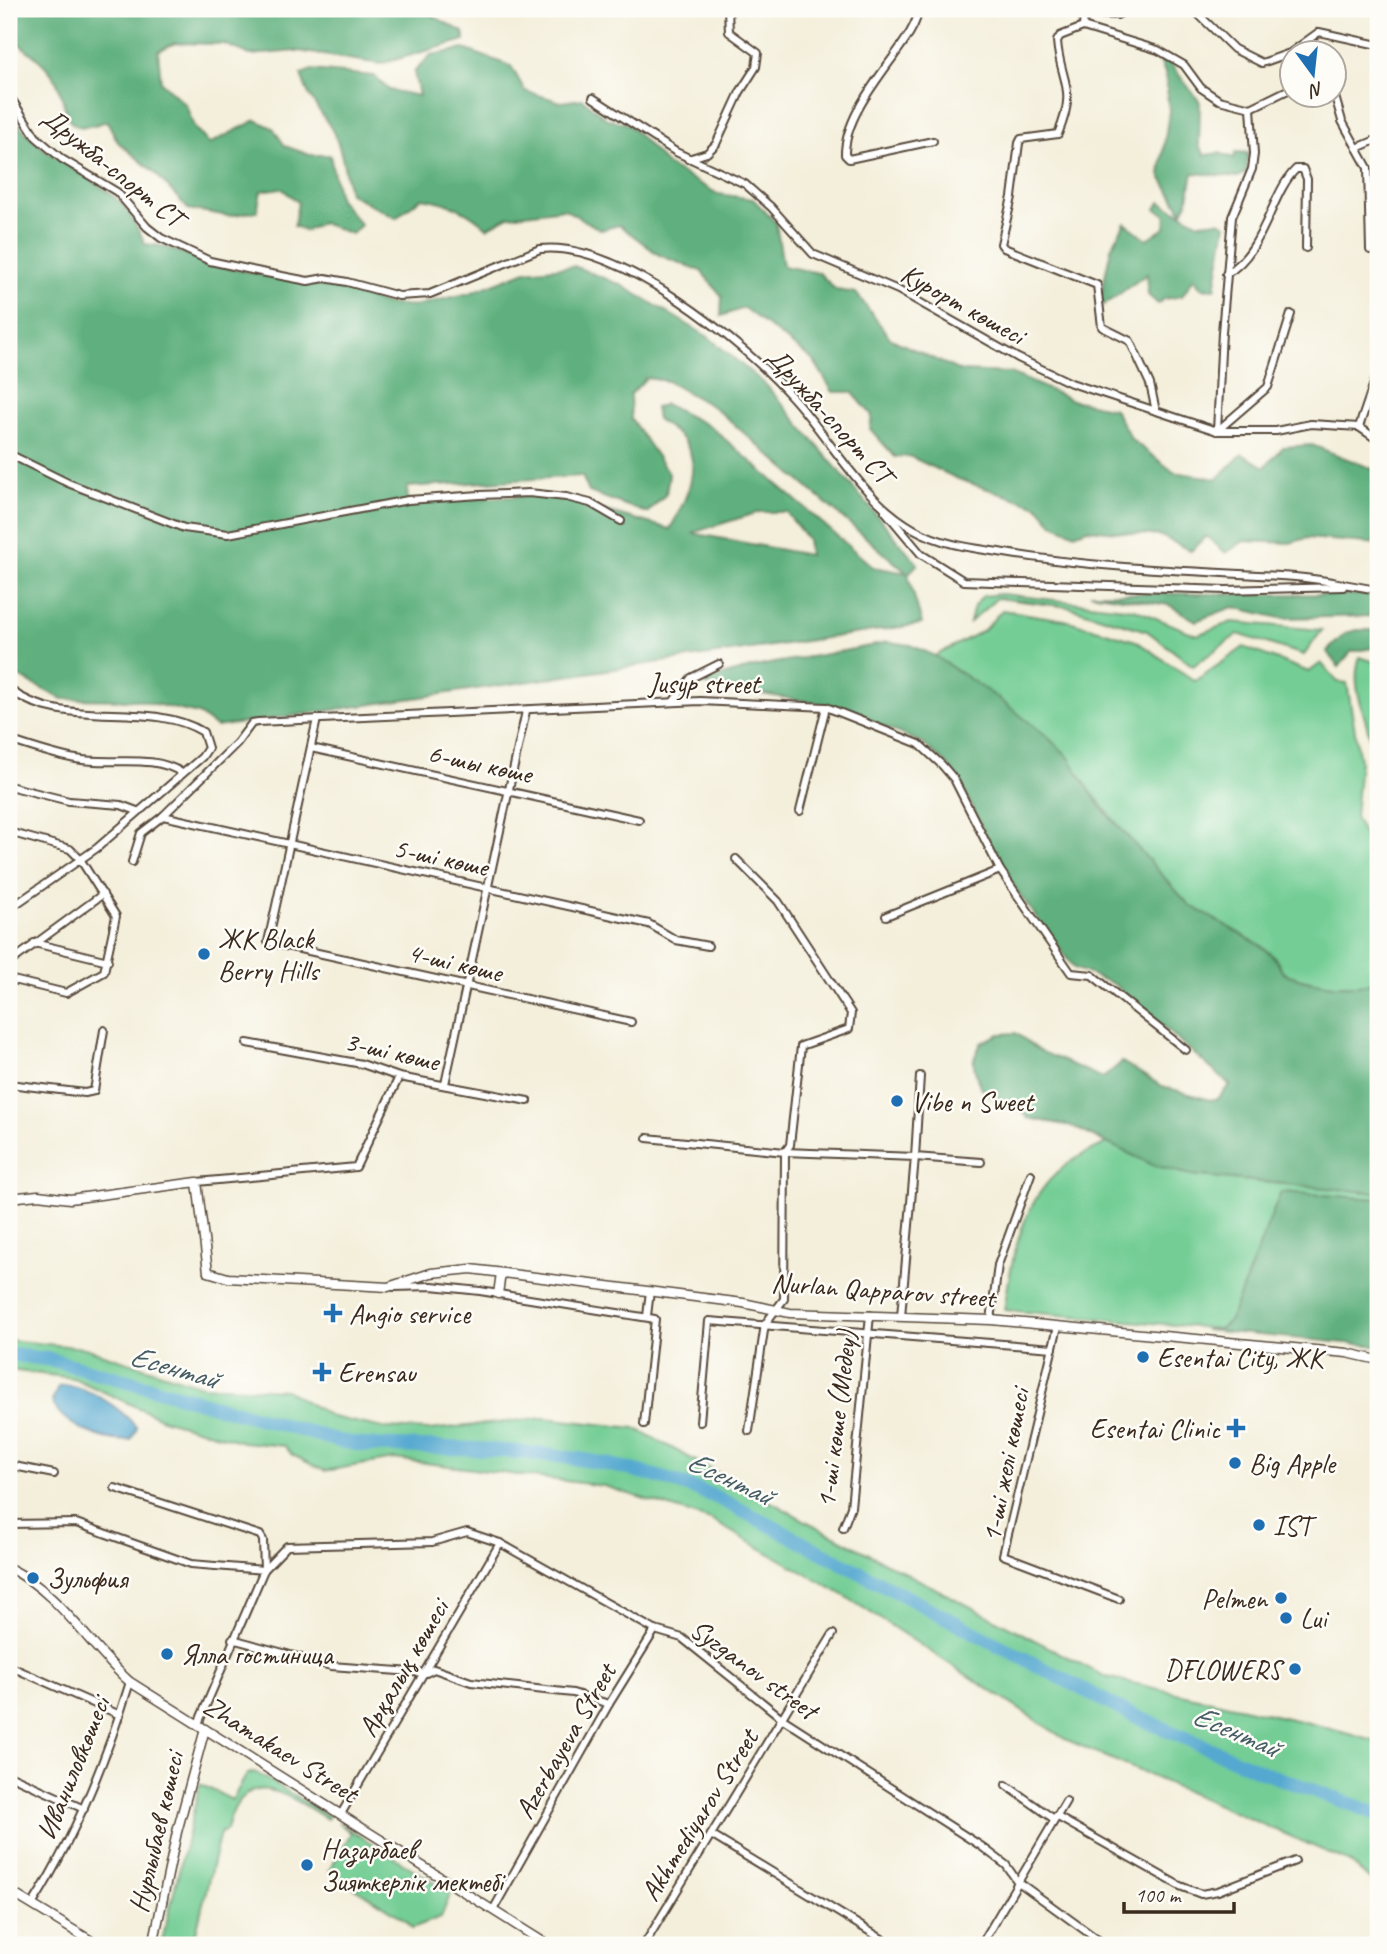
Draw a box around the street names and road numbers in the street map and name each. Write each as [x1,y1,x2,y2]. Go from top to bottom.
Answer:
street label: Дружба-спорт СТ [35,99,196,239]
street label: Курорт көшесі [895,256,1034,354]
street label: Дружба-спорт СТ [760,339,905,496]
street label: Jusyp street [646,666,762,701]
street label: 6-шы көше [425,735,537,791]
street label: 5-ші көше [390,830,493,884]
street label: 4-ші көше [404,934,508,990]
street label: 3-ші көше [341,1023,445,1079]
street label: Nurlan Qapparov street [770,1265,999,1315]
street label: 1-ші көше (Медеу) [808,1327,864,1510]
street label: 1-ші желі көшесі [973,1382,1038,1545]
street label: Арқалық көшесі [350,1590,458,1743]
street label: Syzganov street [684,1611,827,1729]
street label: Azerbayeva Street [506,1655,625,1825]
street label: Иваниловкөшесі [28,1688,119,1845]
street label: Zhamakaev Street [197,1688,367,1812]
street label: Akhmediyarov Street [632,1720,767,1907]
street label: Нурлыбаев көшесі [121,1745,192,1916]

